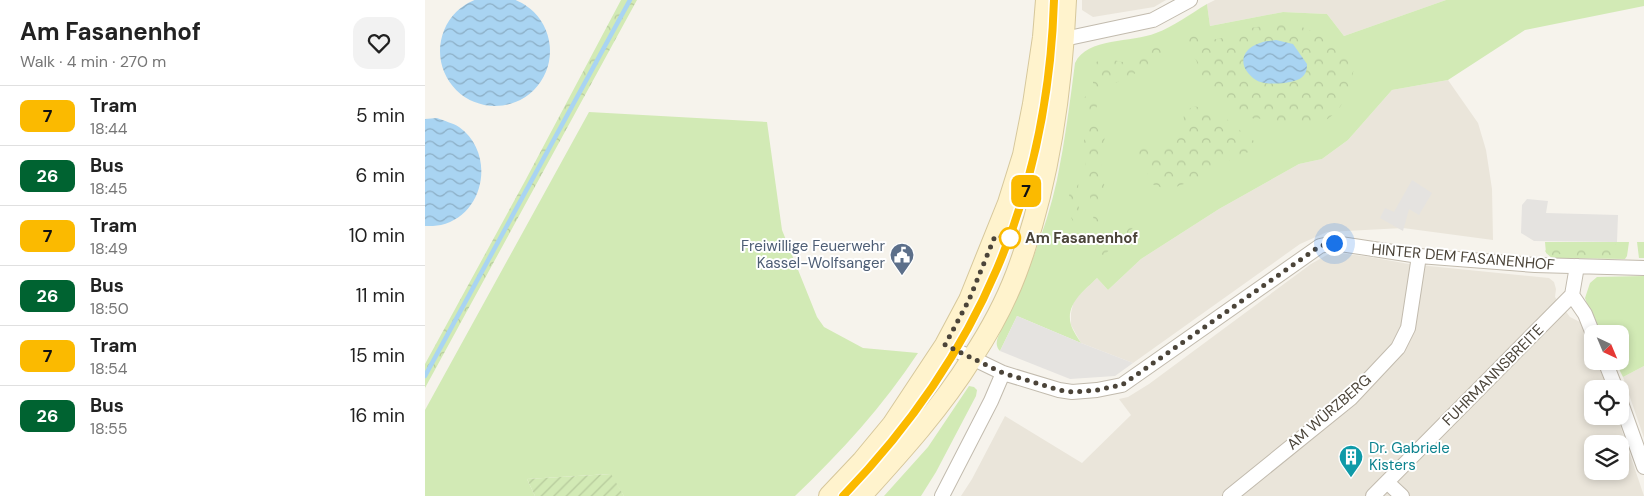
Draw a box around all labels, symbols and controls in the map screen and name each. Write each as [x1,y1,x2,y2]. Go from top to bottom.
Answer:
text: Am Fasanenhof [20,16,201,47]
button: heart [353,17,405,69]
text: Walk · 4 min · 270 m [20,51,166,72]
text: Tram [90,93,137,118]
text: 5 min [356,103,405,128]
text: 7 [43,104,52,128]
text: 18:44 [90,118,127,139]
text: Bus [90,153,124,178]
text: 6 min [356,163,405,188]
text: 26 [37,164,58,188]
line badge: 7 [1010,175,1042,207]
text: 18:45 [90,178,127,199]
text: 7 [1021,179,1031,203]
text: Tram [90,213,137,238]
text: 10 min [349,223,405,248]
text: 7 [43,224,52,248]
marker: Am Fasanenhof [999,227,1021,249]
place label: Am Fasanenhof [1025,228,1138,248]
your location [1322,231,1347,256]
place label: Freiwillige Feuerwehr Kassel-Wolfsanger [741,236,885,273]
text: 18:49 [90,238,128,259]
street label: HINTER DEM FASANENHOF [1371,239,1555,275]
public building icon: Freiwillige Feuerwehr Kassel-Wolfsanger [889,242,915,276]
text: Bus [90,273,124,298]
text: 11 min [356,283,405,308]
text: 26 [37,284,58,308]
text: 18:50 [90,298,129,319]
street label: FUHRMANNSBREITE [1438,320,1548,430]
north arrow [1584,325,1629,370]
map controls [1584,325,1629,480]
text: Tram [90,333,137,358]
text: 15 min [350,343,405,368]
text: 7 [43,344,52,368]
text: 18:54 [90,358,127,379]
street label: AM WÜRZBERG [1283,370,1375,454]
button: locate [1584,380,1629,425]
text: Bus [90,393,124,418]
text: 16 min [350,403,405,428]
text: 26 [37,404,58,428]
text: 18:55 [90,418,127,439]
button: layers [1584,435,1629,480]
place label: Dr. Gabriele Kisters [1369,438,1450,475]
building icon: Dr. Gabriele Kisters [1338,444,1364,478]

